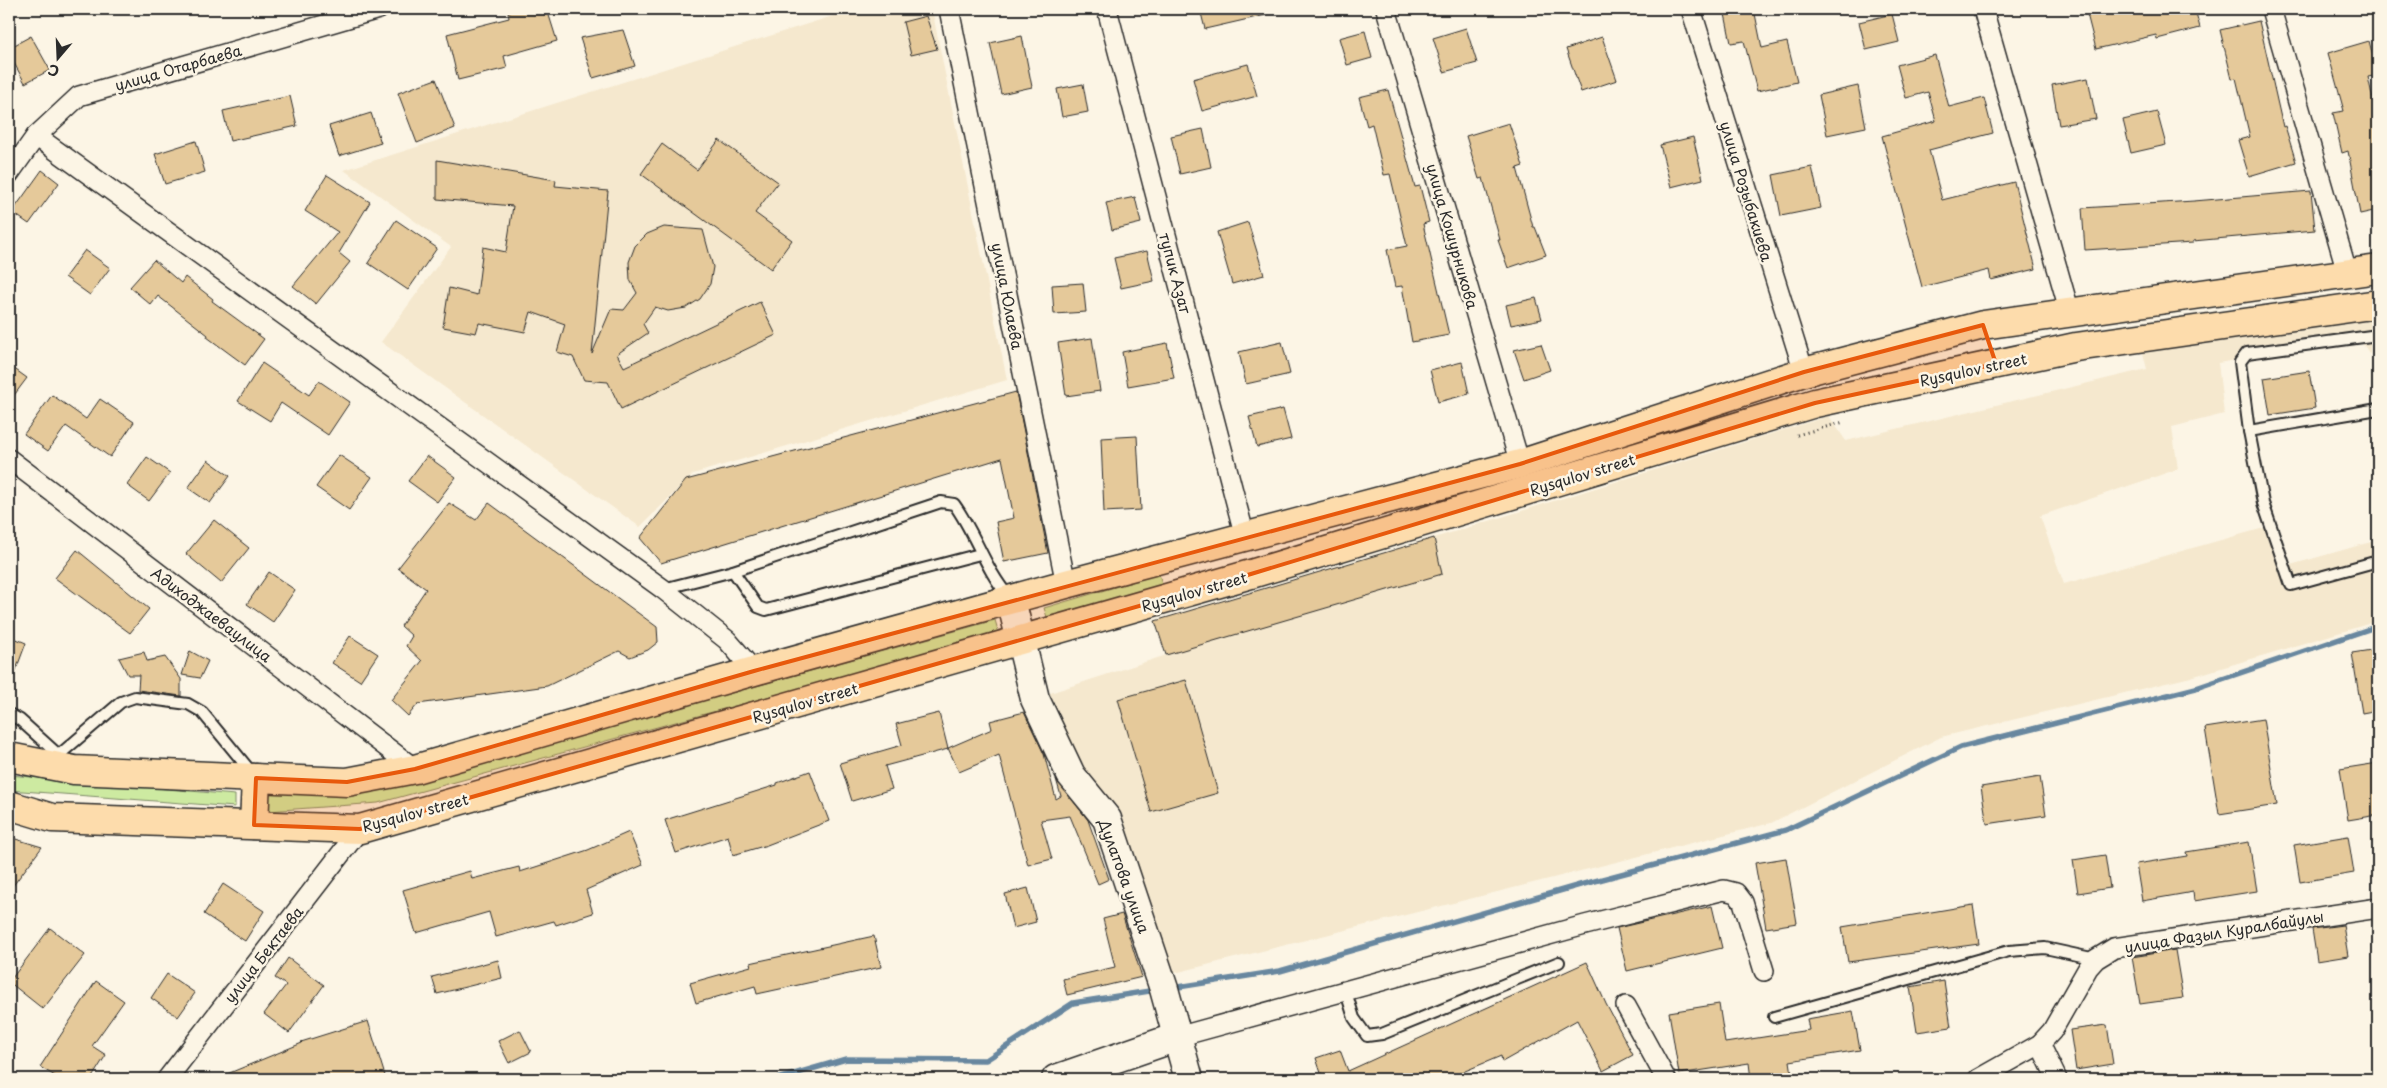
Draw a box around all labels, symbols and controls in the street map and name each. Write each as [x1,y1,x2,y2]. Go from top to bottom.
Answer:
north arrow [32,32,82,82]
street label: улица Отарбаева [112,38,245,96]
text: С [45,59,62,82]
street label: улица Розыбакиева [1715,118,1780,265]
street label: улица Кошурникова [1421,160,1485,312]
street label: тупик Азат [1154,230,1198,316]
street label: улица Юлаева [986,241,1030,352]
street label: Rysqulov street [1917,346,2029,392]
street label: Rysqulov street [1526,447,1638,501]
street label: Адиходжаеваулица [147,561,278,667]
street label: Rysqulov street [1138,565,1250,617]
street label: Rysqulov street [749,676,861,728]
street label: Rysqulov street [359,787,471,837]
street label: Дулатова улица [1093,815,1157,937]
street label: улица Бектаева [218,900,309,1007]
street label: улица Фазыл Куралбайулы [2123,904,2325,958]

